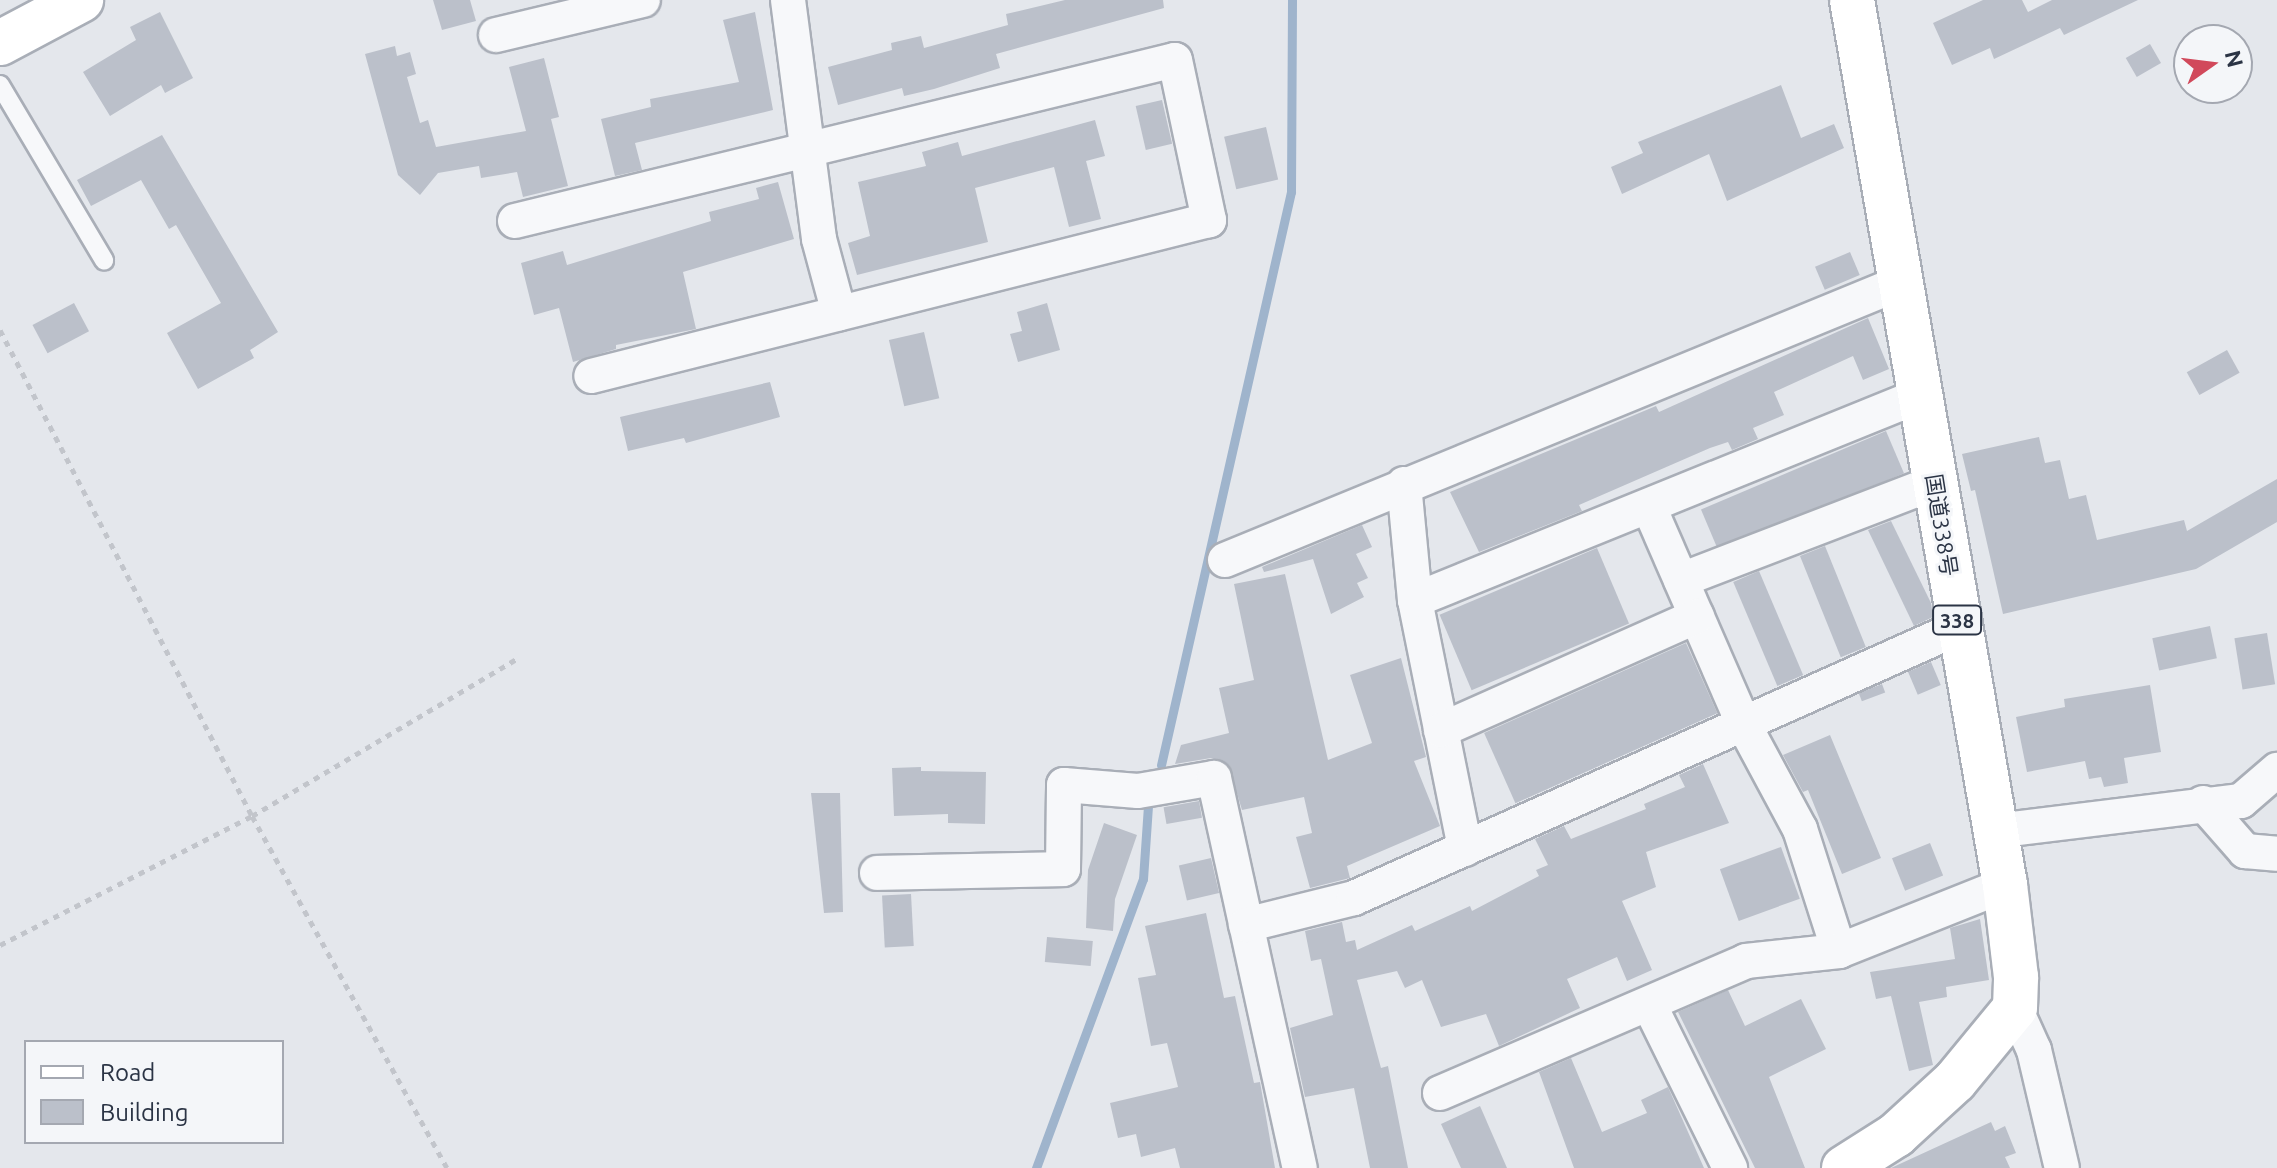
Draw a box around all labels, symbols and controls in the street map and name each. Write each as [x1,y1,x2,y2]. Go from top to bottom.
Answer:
north arrow [2173,24,2253,104]
text: N [2221,48,2249,70]
street label: 国道338号 [1921,472,1963,578]
road number: 338 [1931,604,1983,636]
legend [24,1040,284,1144]
text: Road [100,1059,155,1086]
text: Building [100,1099,188,1126]

